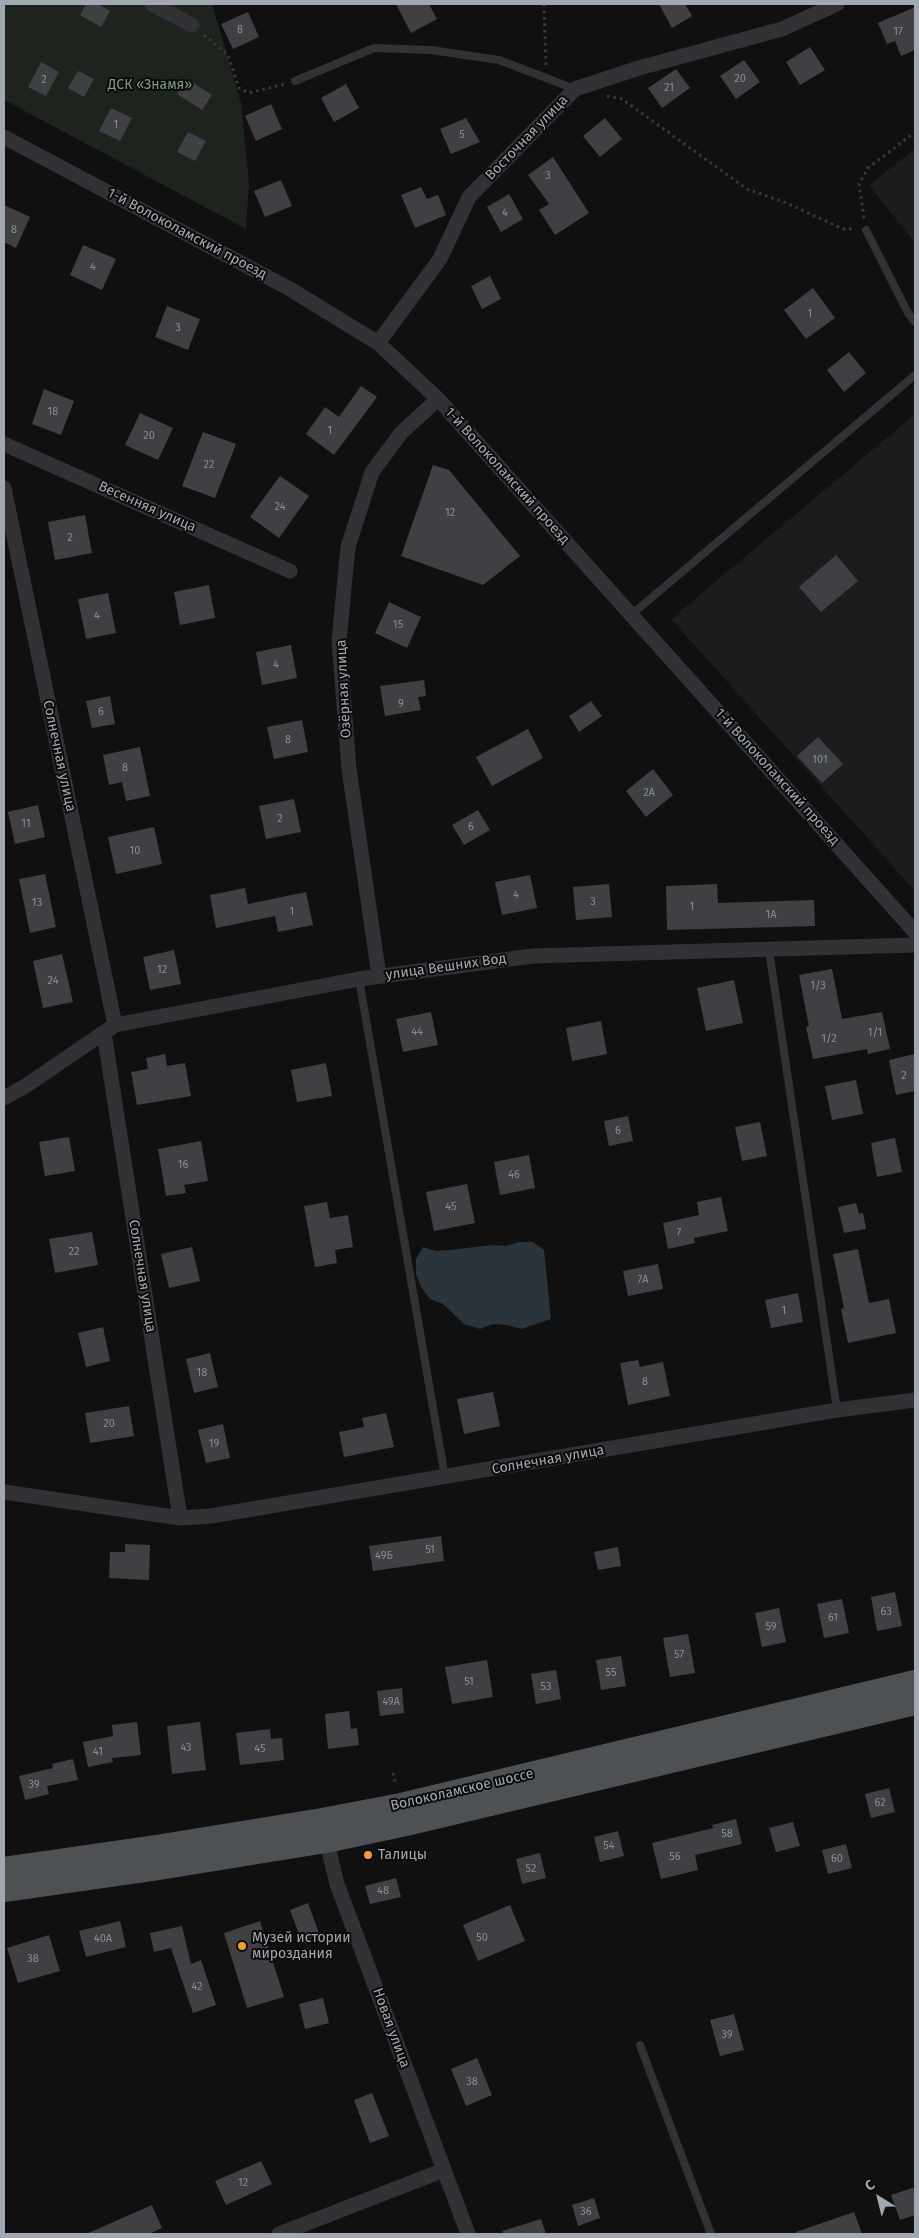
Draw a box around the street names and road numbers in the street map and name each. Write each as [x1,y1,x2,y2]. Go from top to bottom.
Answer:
street label: Восточная улица [482,92,572,184]
street label: 1-й Волоколамский проезд [104,185,270,283]
street label: 1-й Волоколамский проезд [441,404,573,548]
street label: Весенняя улица [96,478,198,536]
street label: Озёрная улица [333,639,355,739]
street label: Солнечная улица [39,699,79,813]
street label: 1-й Волоколамский проезд [711,705,843,849]
street label: улица Вешних Вод [385,950,507,984]
street label: Солнечная улица [125,1219,159,1333]
street label: Солнечная улица [491,1442,605,1478]
street label: Волоколамское шоссе [389,1765,535,1815]
street label: Новая улица [369,1986,413,2070]

